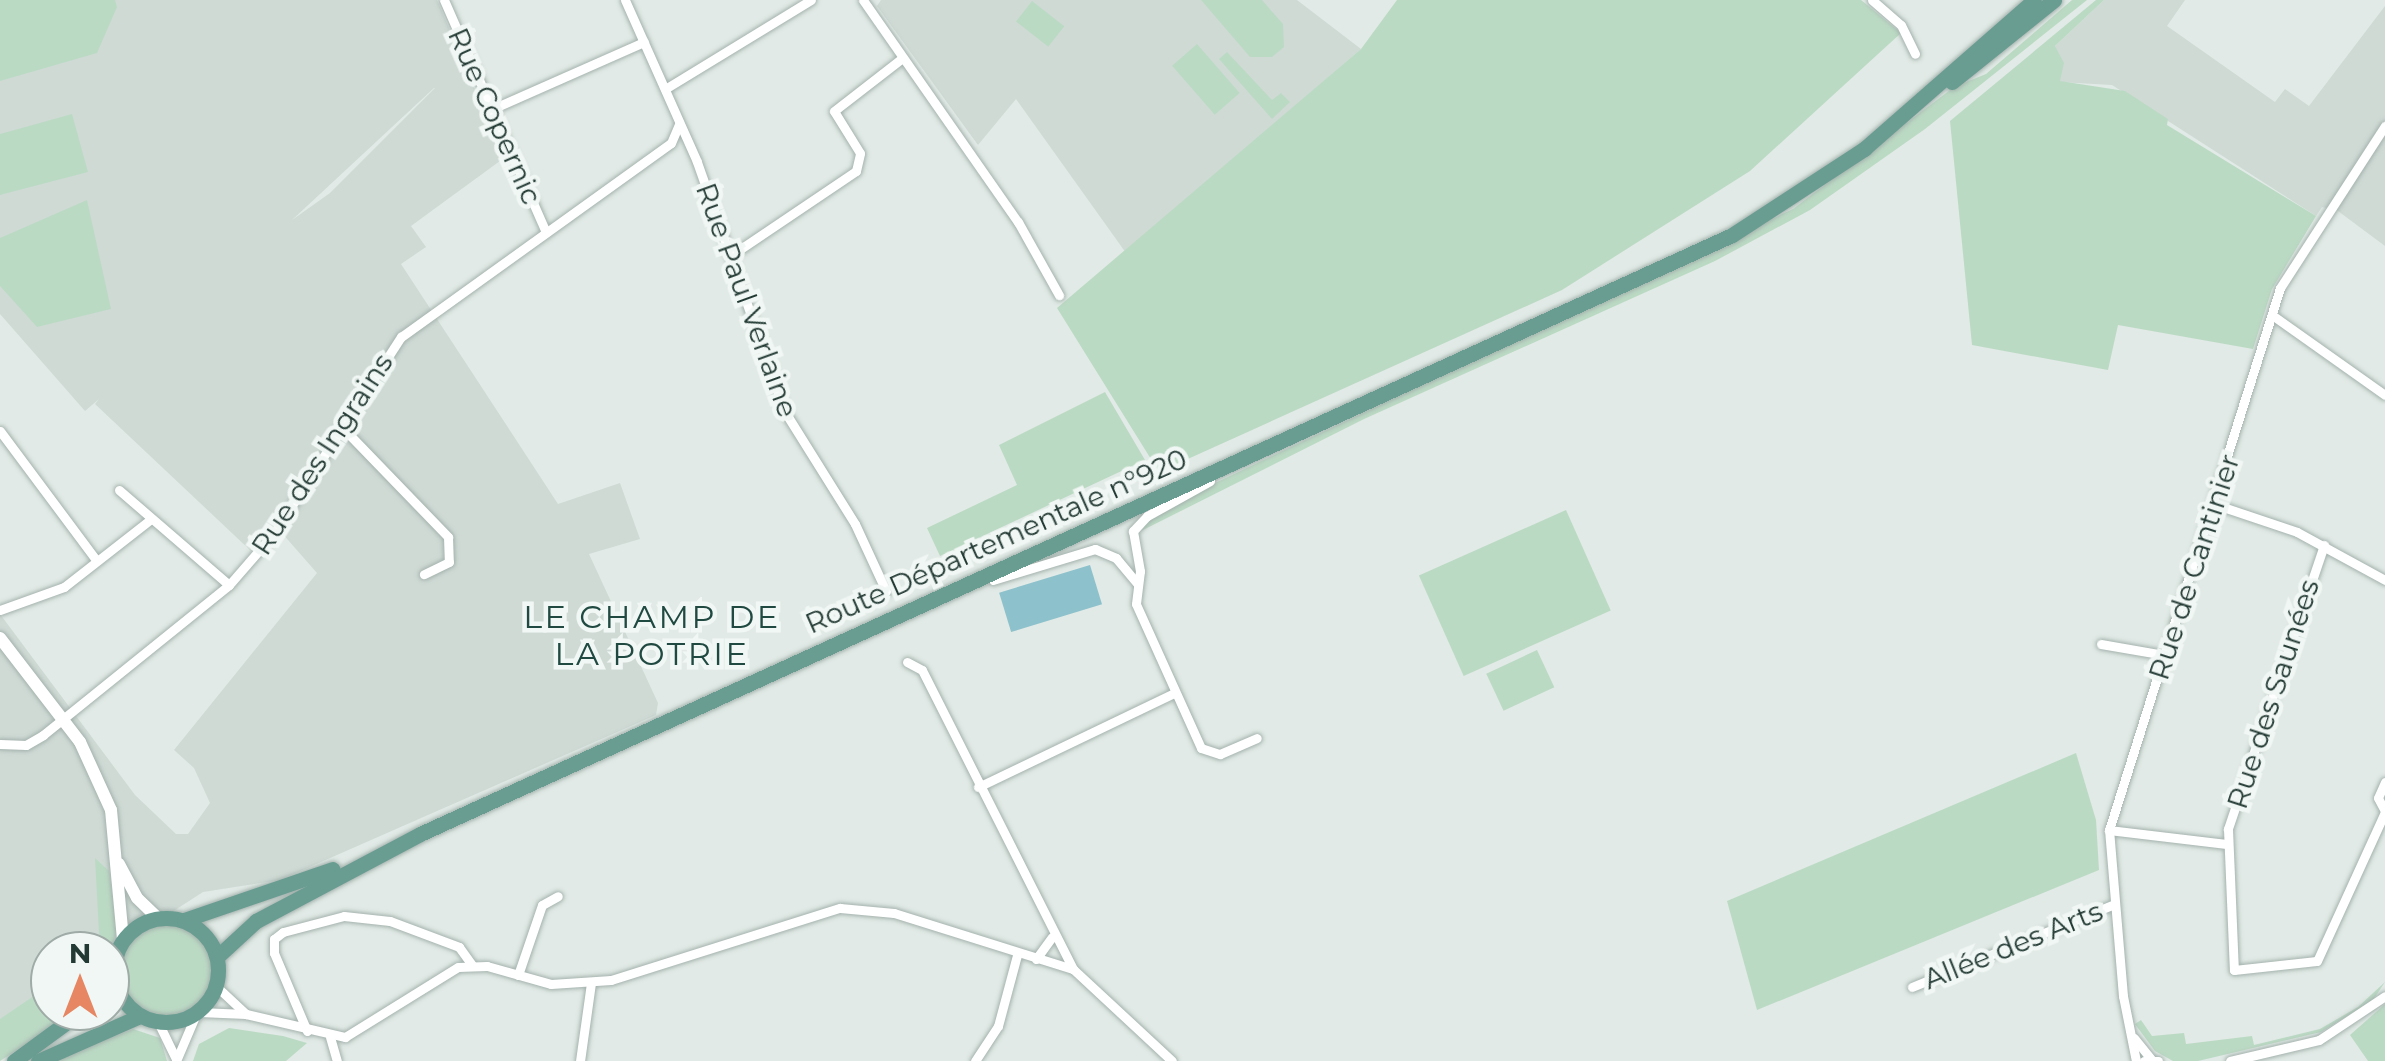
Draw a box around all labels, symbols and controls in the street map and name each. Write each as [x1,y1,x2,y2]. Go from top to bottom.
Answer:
street label: Rue Copernic [441,23,549,209]
street label: Rue Paul Verlaine [689,178,805,422]
street label: Rue des Ingrains [244,347,400,561]
street label: Route Départementale n°920 [800,442,1192,640]
street label: Rue de Cantinier [2142,450,2246,684]
street label: Rue des Saunées [2220,575,2326,813]
district label: LE CHAMP DE LA POTRIE [523,599,781,674]
street label: Allée des Arts [1919,894,2107,996]
north arrow [30,931,130,1031]
text: N [69,936,91,970]

